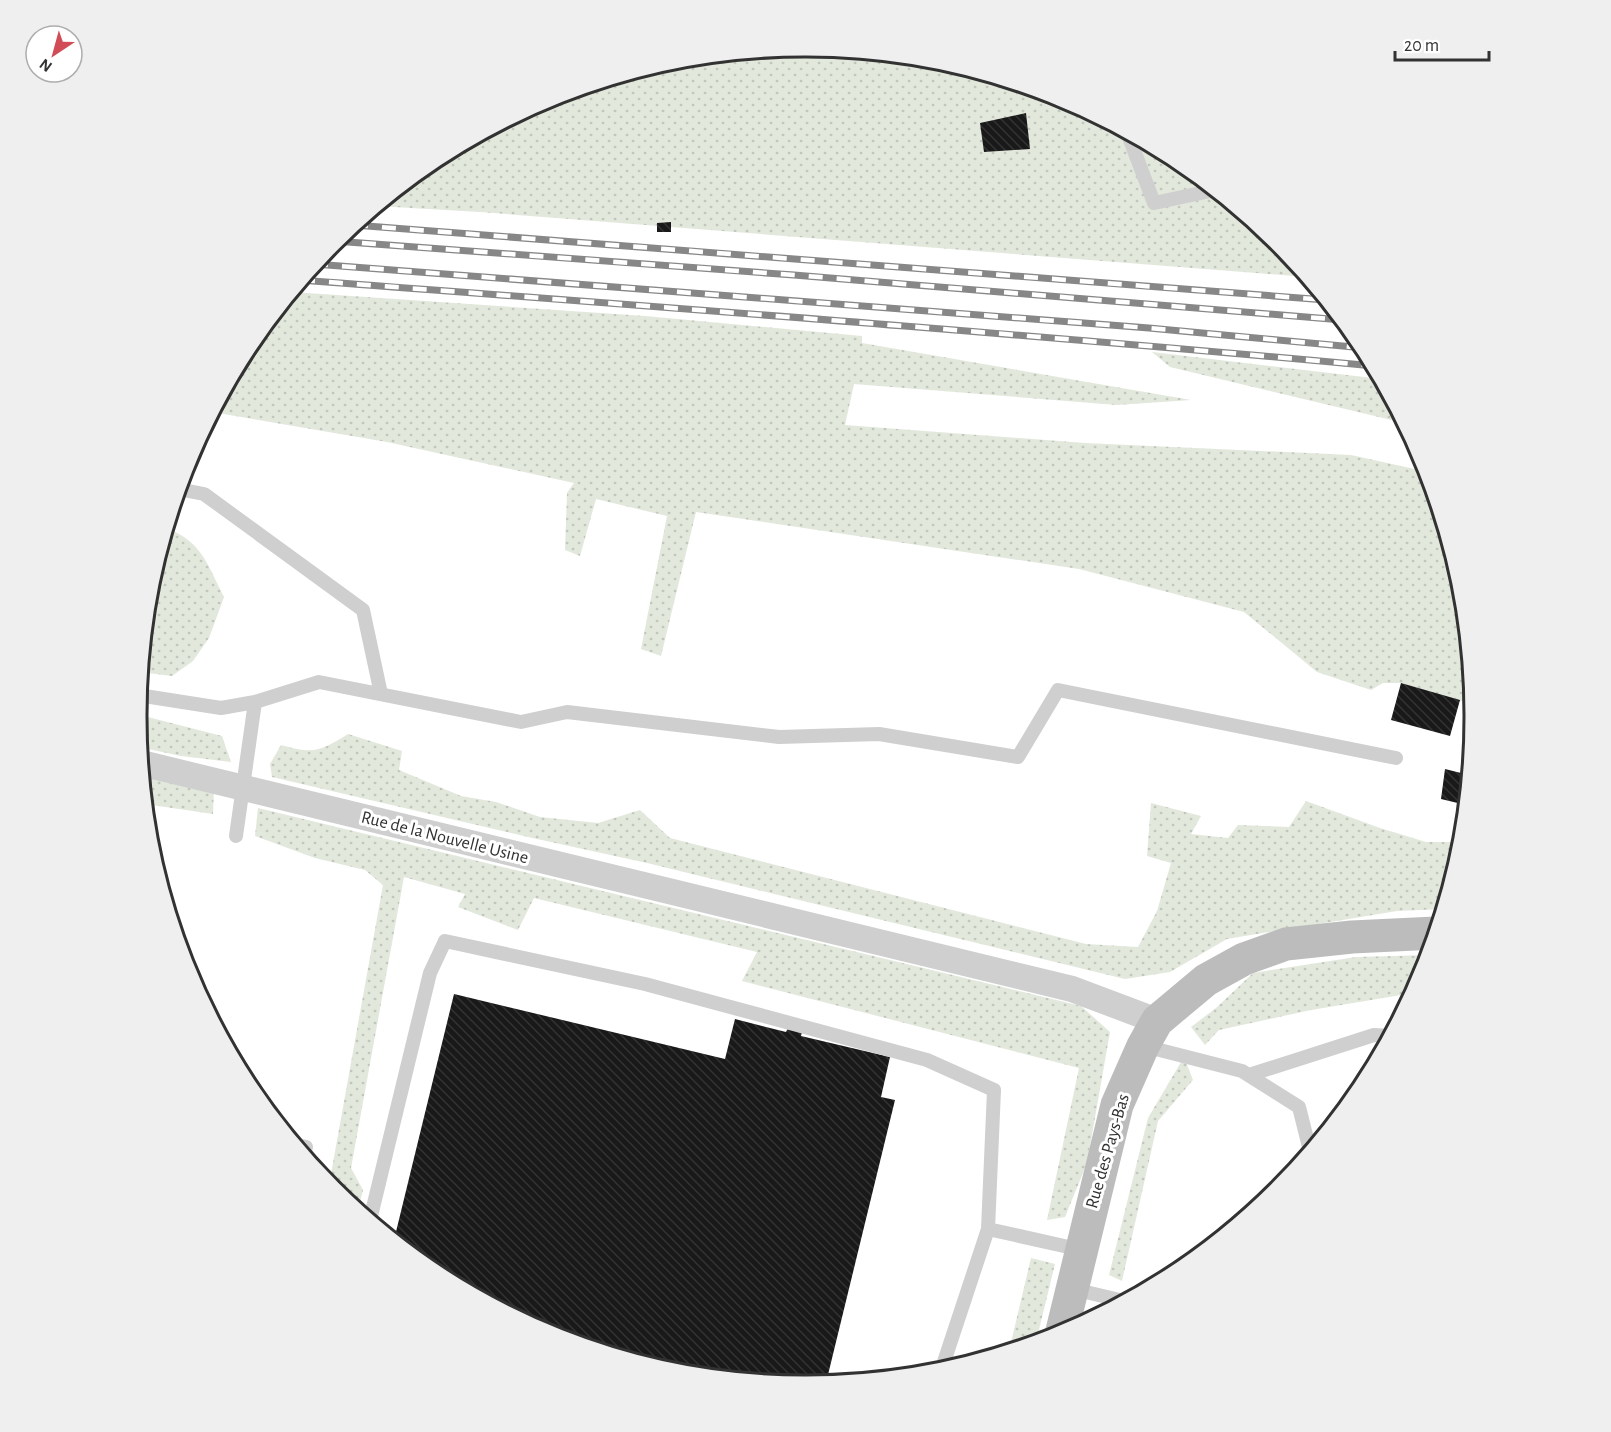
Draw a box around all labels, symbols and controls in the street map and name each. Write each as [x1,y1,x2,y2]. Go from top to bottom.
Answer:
north arrow [24,24,84,84]
scale bar [1395,24,1490,62]
text: 20 m [1404,37,1439,55]
text: N [37,56,55,75]
street label: Rue de la Nouvelle Usine [359,808,530,867]
street label: Rue des Pays-Bas [1083,1092,1133,1211]

